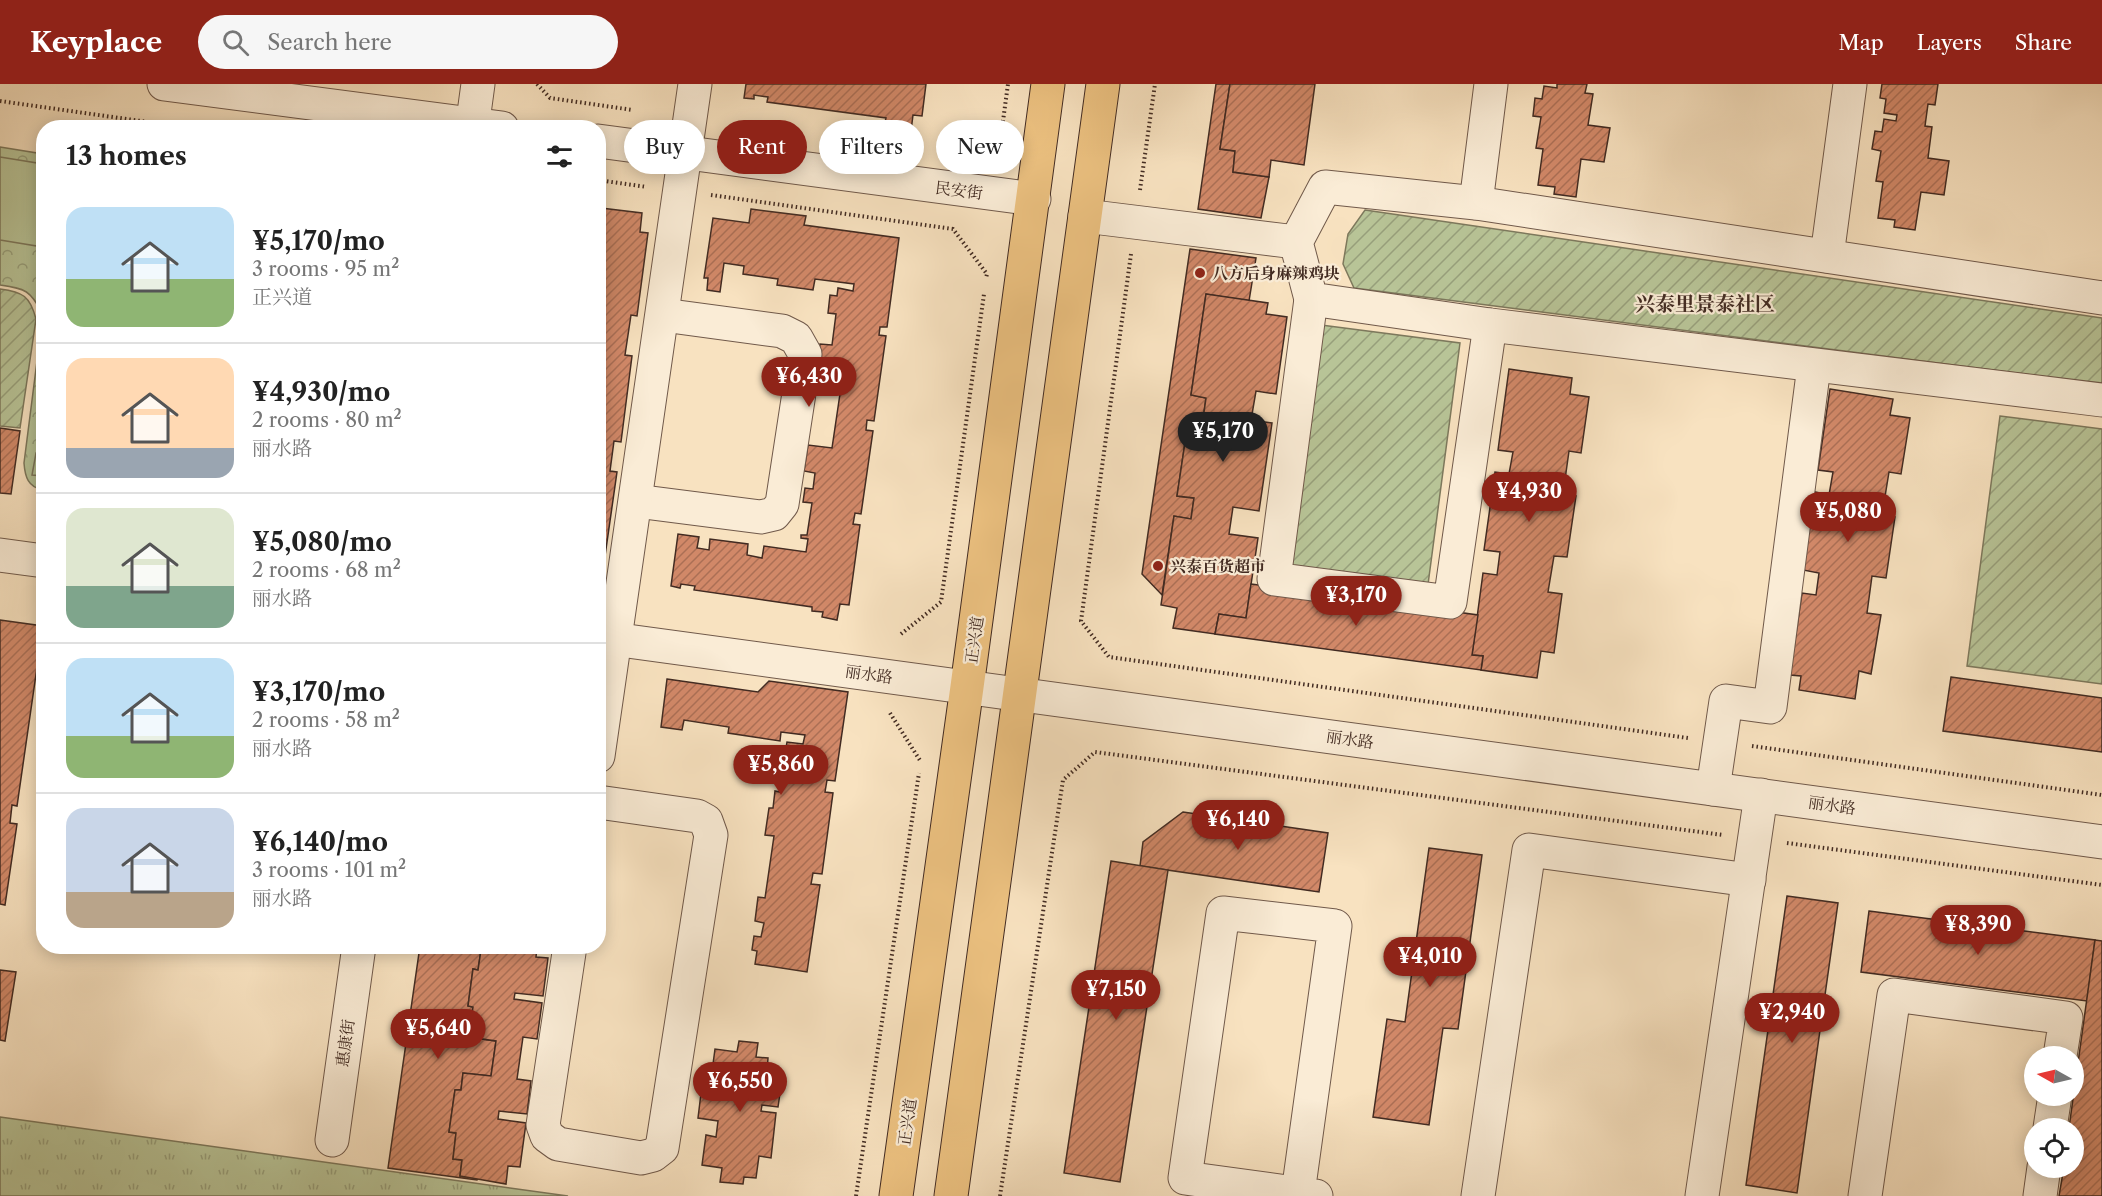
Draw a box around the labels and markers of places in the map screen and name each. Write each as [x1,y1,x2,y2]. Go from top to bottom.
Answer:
place label: 八方后身麻辣鸡块 [1212,263,1340,283]
marker: 八方后身麻辣鸡块 [1193,266,1207,280]
pin: ¥6,430 [760,357,858,408]
pin: ¥5,170 [1174,412,1272,463]
pin: ¥4,930 [1480,472,1578,523]
pin: ¥5,080 [1799,492,1897,543]
place label: 兴泰百货超市 [1170,556,1266,576]
marker: 兴泰百货超市 [1151,559,1165,573]
pin: ¥3,170 [1307,576,1405,627]
pin: ¥5,860 [732,745,830,796]
pin: ¥6,140 [1189,800,1287,851]
pin: ¥8,390 [1929,905,2027,956]
pin: ¥4,010 [1381,937,1479,988]
pin: ¥7,150 [1067,970,1165,1021]
pin: ¥2,940 [1743,993,1841,1044]
pin: ¥5,640 [389,1009,487,1060]
pin: ¥6,550 [691,1062,789,1113]

